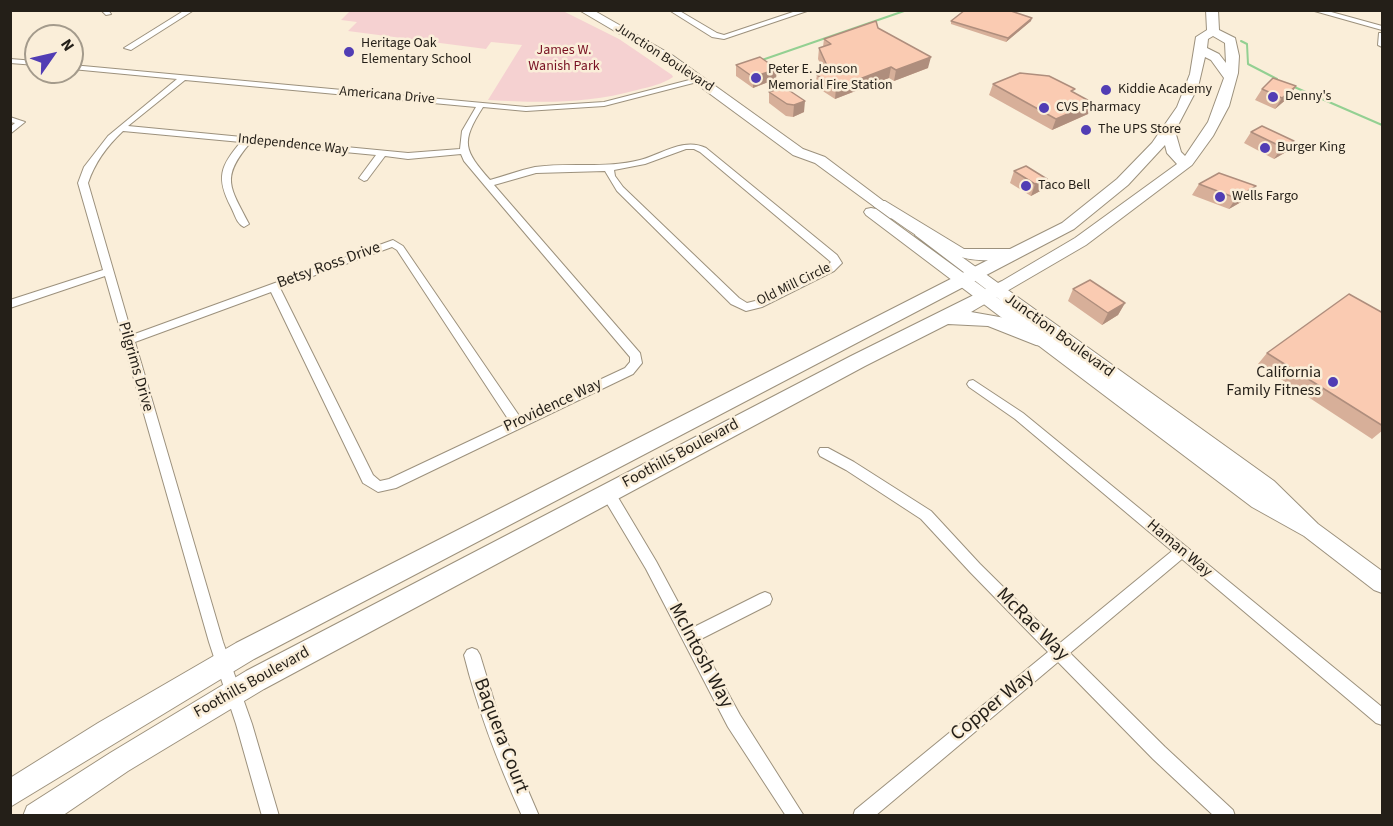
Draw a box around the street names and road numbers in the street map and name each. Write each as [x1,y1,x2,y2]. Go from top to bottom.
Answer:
street label: Junction Boulevard [612,20,716,96]
street label: Americana Drive [339,83,435,109]
street label: Independence Way [237,131,349,159]
street label: Betsy Ross Drive [275,238,383,294]
street label: Old Mill Circle [754,260,834,310]
street label: Junction Boulevard [1001,290,1117,382]
street label: Pilgrims Drive [113,320,157,414]
street label: Providence Way [501,375,605,437]
street label: Foothills Boulevard [619,415,743,493]
street label: Haman Way [1142,516,1216,582]
street label: McRae Way [990,583,1074,667]
street label: McIntosh Way [662,600,738,712]
street label: Foothills Boulevard [191,643,313,723]
street label: Copper Way [947,665,1039,747]
street label: Baquera Court [467,675,533,797]

